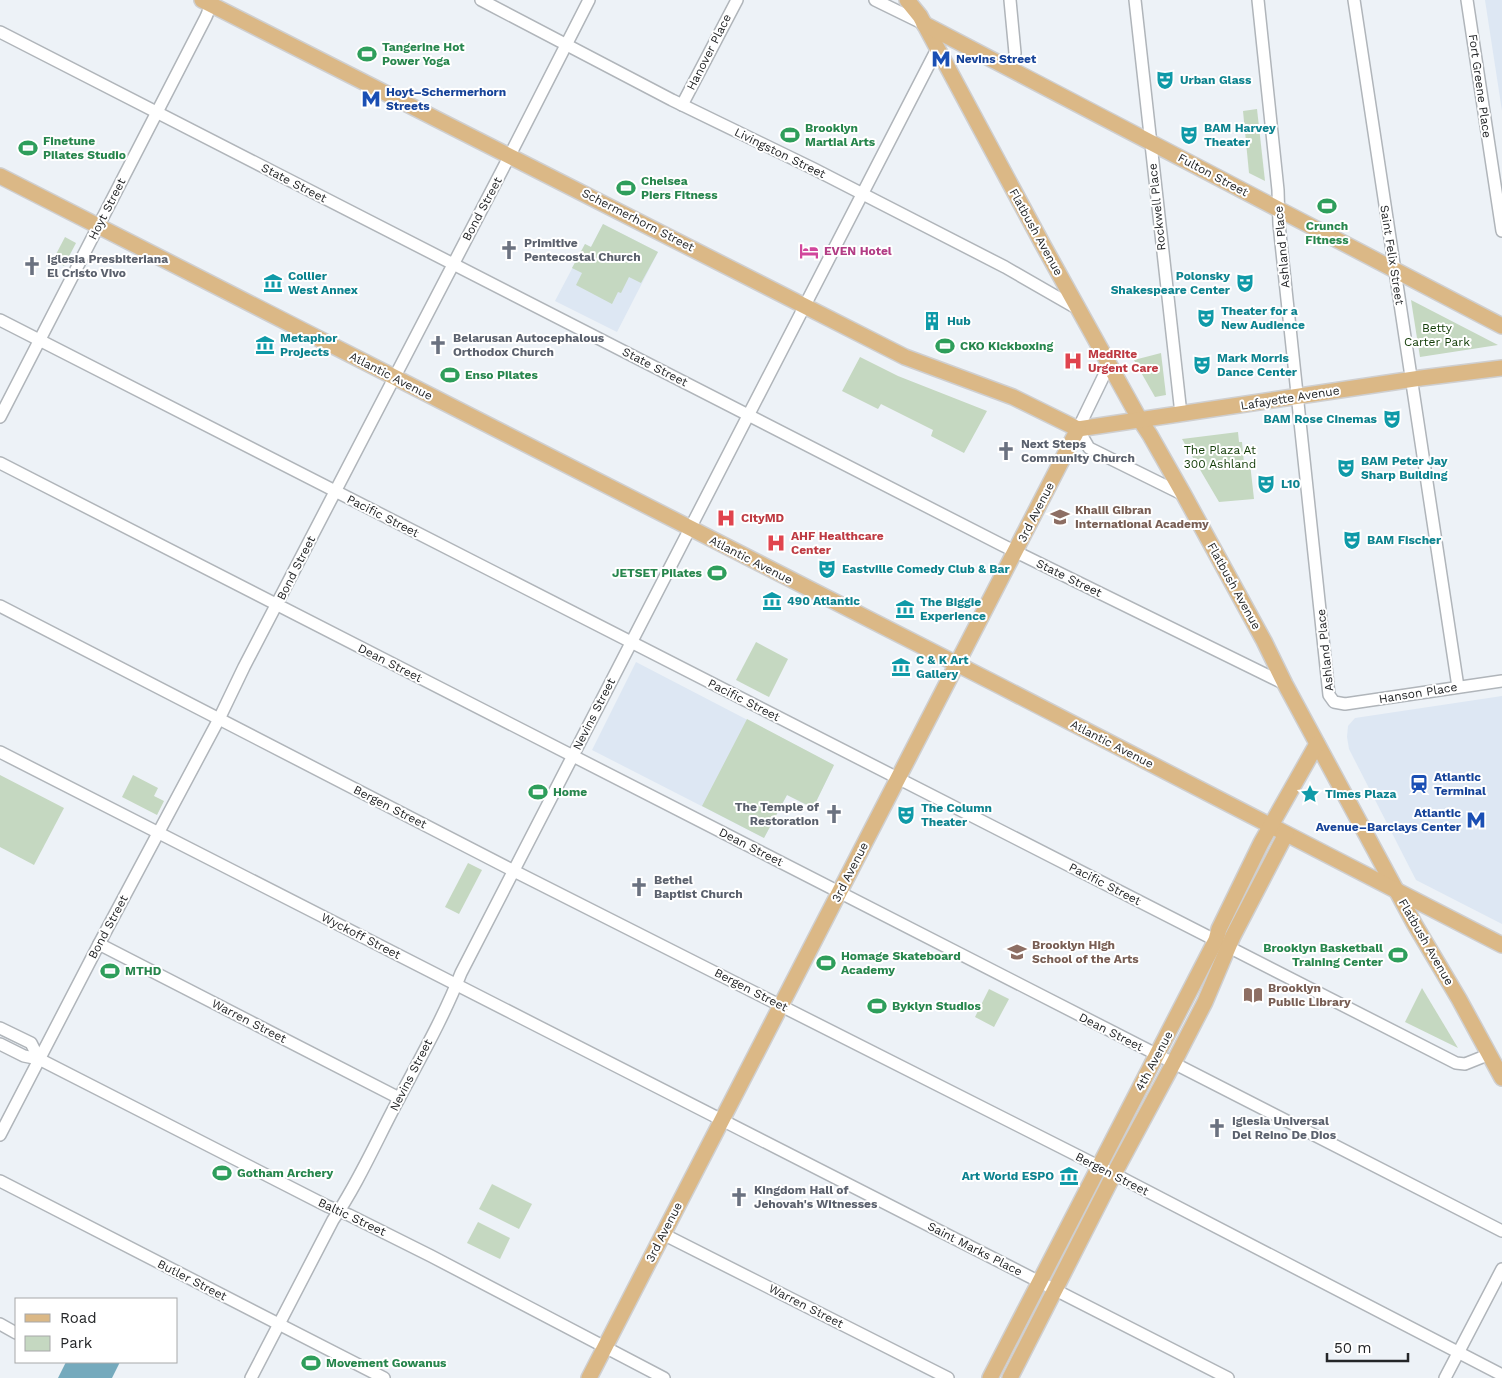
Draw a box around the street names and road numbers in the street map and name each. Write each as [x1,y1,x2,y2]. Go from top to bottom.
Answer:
street label: Hanover Place [684,12,734,92]
street label: Fort Greene Place [1466,33,1494,139]
street label: Livingston Street [732,125,828,181]
street label: Fulton Street [1175,151,1251,199]
street label: State Street [259,161,329,205]
street label: Rockwell Place [1145,163,1169,251]
street label: Bond Street [459,175,505,243]
street label: Hoyt Street [86,176,128,242]
street label: Schermerhorn Street [580,186,696,254]
street label: Flatbush Avenue [1006,186,1066,278]
street label: Saint Felix Street [1377,204,1407,306]
street label: Ashland Place [1271,205,1293,289]
street label: State Street [620,345,690,389]
street label: Atlantic Avenue [347,349,435,403]
street label: Lafayette Avenue [1240,383,1341,413]
street label: 3rd Avenue [1015,480,1057,544]
street label: Pacific Street [345,492,421,540]
street label: Atlantic Avenue [707,533,795,587]
street label: Bond Street [274,534,318,602]
street label: Flatbush Avenue [1204,540,1264,632]
street label: State Street [1034,556,1104,600]
street label: Ashland Place [1314,608,1336,692]
street label: Dean Street [356,641,424,685]
street label: Nevins Street [570,676,618,752]
street label: Pacific Street [706,676,782,724]
street label: Hanson Place [1378,680,1458,706]
street label: Atlantic Avenue [1068,717,1156,771]
street label: Bergen Street [351,783,429,831]
street label: Dean Street [717,825,785,869]
street label: 3rd Avenue [829,840,871,904]
street label: Pacific Street [1067,860,1143,908]
street label: Bond Street [85,893,131,961]
street label: Flatbush Avenue [1396,896,1456,988]
street label: Wyckoff Street [319,910,403,962]
street label: Bergen Street [712,966,790,1014]
street label: Warren Street [209,996,289,1046]
street label: Dean Street [1077,1010,1145,1054]
street label: 4th Avenue [1132,1029,1176,1093]
street label: Nevins Street [387,1037,435,1113]
street label: Bergen Street [1073,1150,1151,1198]
street label: Baltic Street [316,1195,388,1239]
street label: 3rd Avenue [643,1200,685,1264]
street label: Saint Marks Place [925,1219,1025,1279]
street label: Butler Street [155,1257,229,1303]
street label: Warren Street [766,1281,846,1331]

